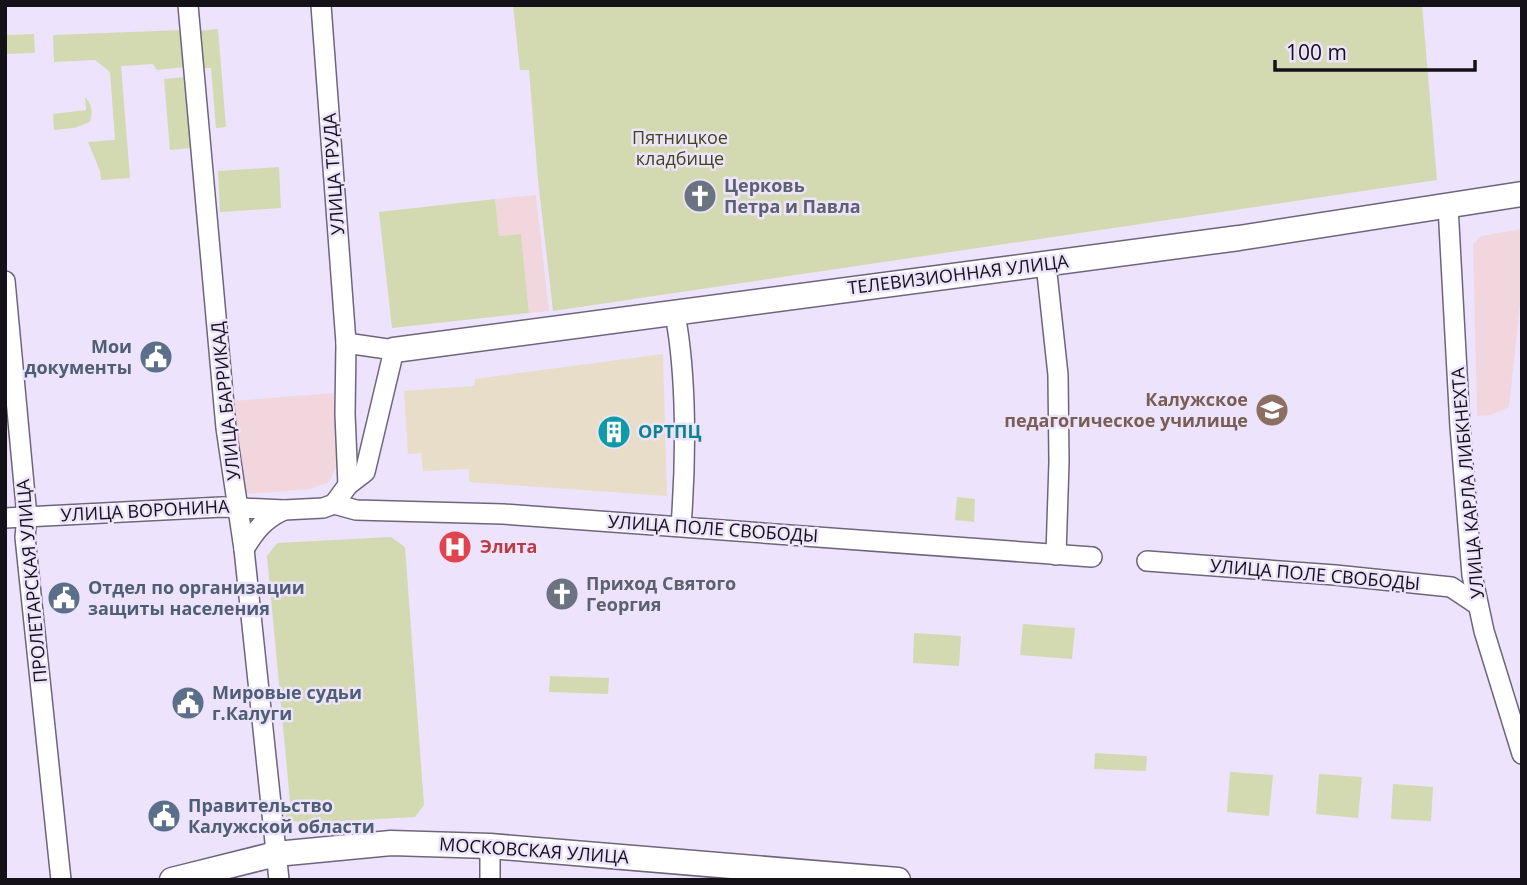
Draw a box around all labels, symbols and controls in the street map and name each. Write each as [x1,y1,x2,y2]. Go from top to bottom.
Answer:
scale bar [1275,28,1474,72]
text: 100 m [1286,38,1347,66]
street label: УЛИЦА ТРУДА [317,112,349,236]
park label: Пятницкое кладбище [632,125,728,170]
place label: Церковь Петра и Павла [724,173,861,218]
church icon: Церковь Петра и Павла [681,177,719,215]
street label: ТЕЛЕВИЗИОННАЯ УЛИЦА [846,248,1070,299]
street label: УЛИЦА БАРРИКАД [205,321,245,482]
place label: Мои документы [25,334,132,379]
public building icon: Мои документы [137,338,175,376]
street label: УЛИЦА КАРЛА ЛИБКНЕХТА [1445,366,1489,600]
place label: Калужское педагогическое училище [1004,387,1248,432]
school or university icon: Калужское педагогическое училище [1253,391,1291,429]
building icon: ОРТПЦ [595,413,633,451]
place label: ОРТПЦ [638,419,702,443]
street label: ПРОЛЕТАРСКАЯ УЛИЦА [10,478,52,684]
street label: УЛИЦА ВОРОНИНА [60,494,230,526]
street label: УЛИЦА ПОЛЕ СВОБОДЫ [607,509,819,547]
hospital icon: Элита [436,528,474,566]
place label: Элита [480,534,537,558]
street label: УЛИЦА ПОЛЕ СВОБОДЫ [1209,553,1421,595]
place label: Приход Святого Георгия [586,571,736,616]
place label: Отдел по организации защиты населения [88,575,305,620]
church icon: Приход Святого Георгия [543,575,581,613]
public building icon: Отдел по организации защиты населения [45,579,83,617]
place label: Мировые судьи г.Калуги [212,680,362,725]
public building icon: Мировые судьи г.Калуги [169,684,207,722]
place label: Правительство Калужской области [188,793,375,838]
public building icon: Правительство Калужской области [145,797,183,835]
street label: МОСКОВСКАЯ УЛИЦА [438,831,630,869]

